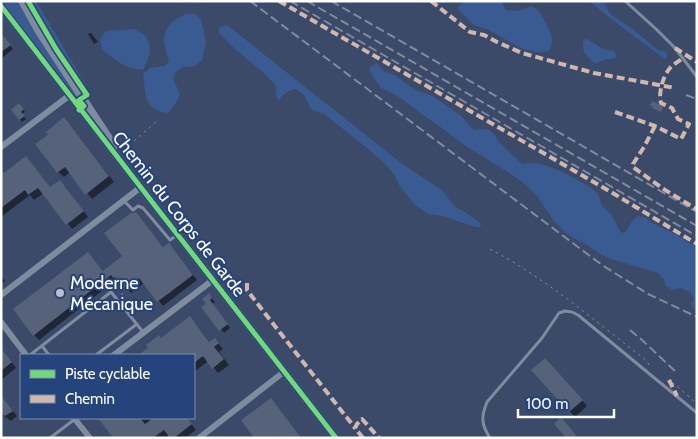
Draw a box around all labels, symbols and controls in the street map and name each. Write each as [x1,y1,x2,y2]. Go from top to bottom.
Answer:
street label: Chemin du Corps de Garde [108,127,250,301]
place label: Moderne Mécanique [70,272,153,315]
marker: Moderne Mécanique [54,287,66,299]
legend [20,354,195,419]
text: Piste cyclable [65,365,151,383]
scale bar [518,386,614,418]
text: Chemin [65,390,115,408]
text: 100 m [526,395,568,413]

